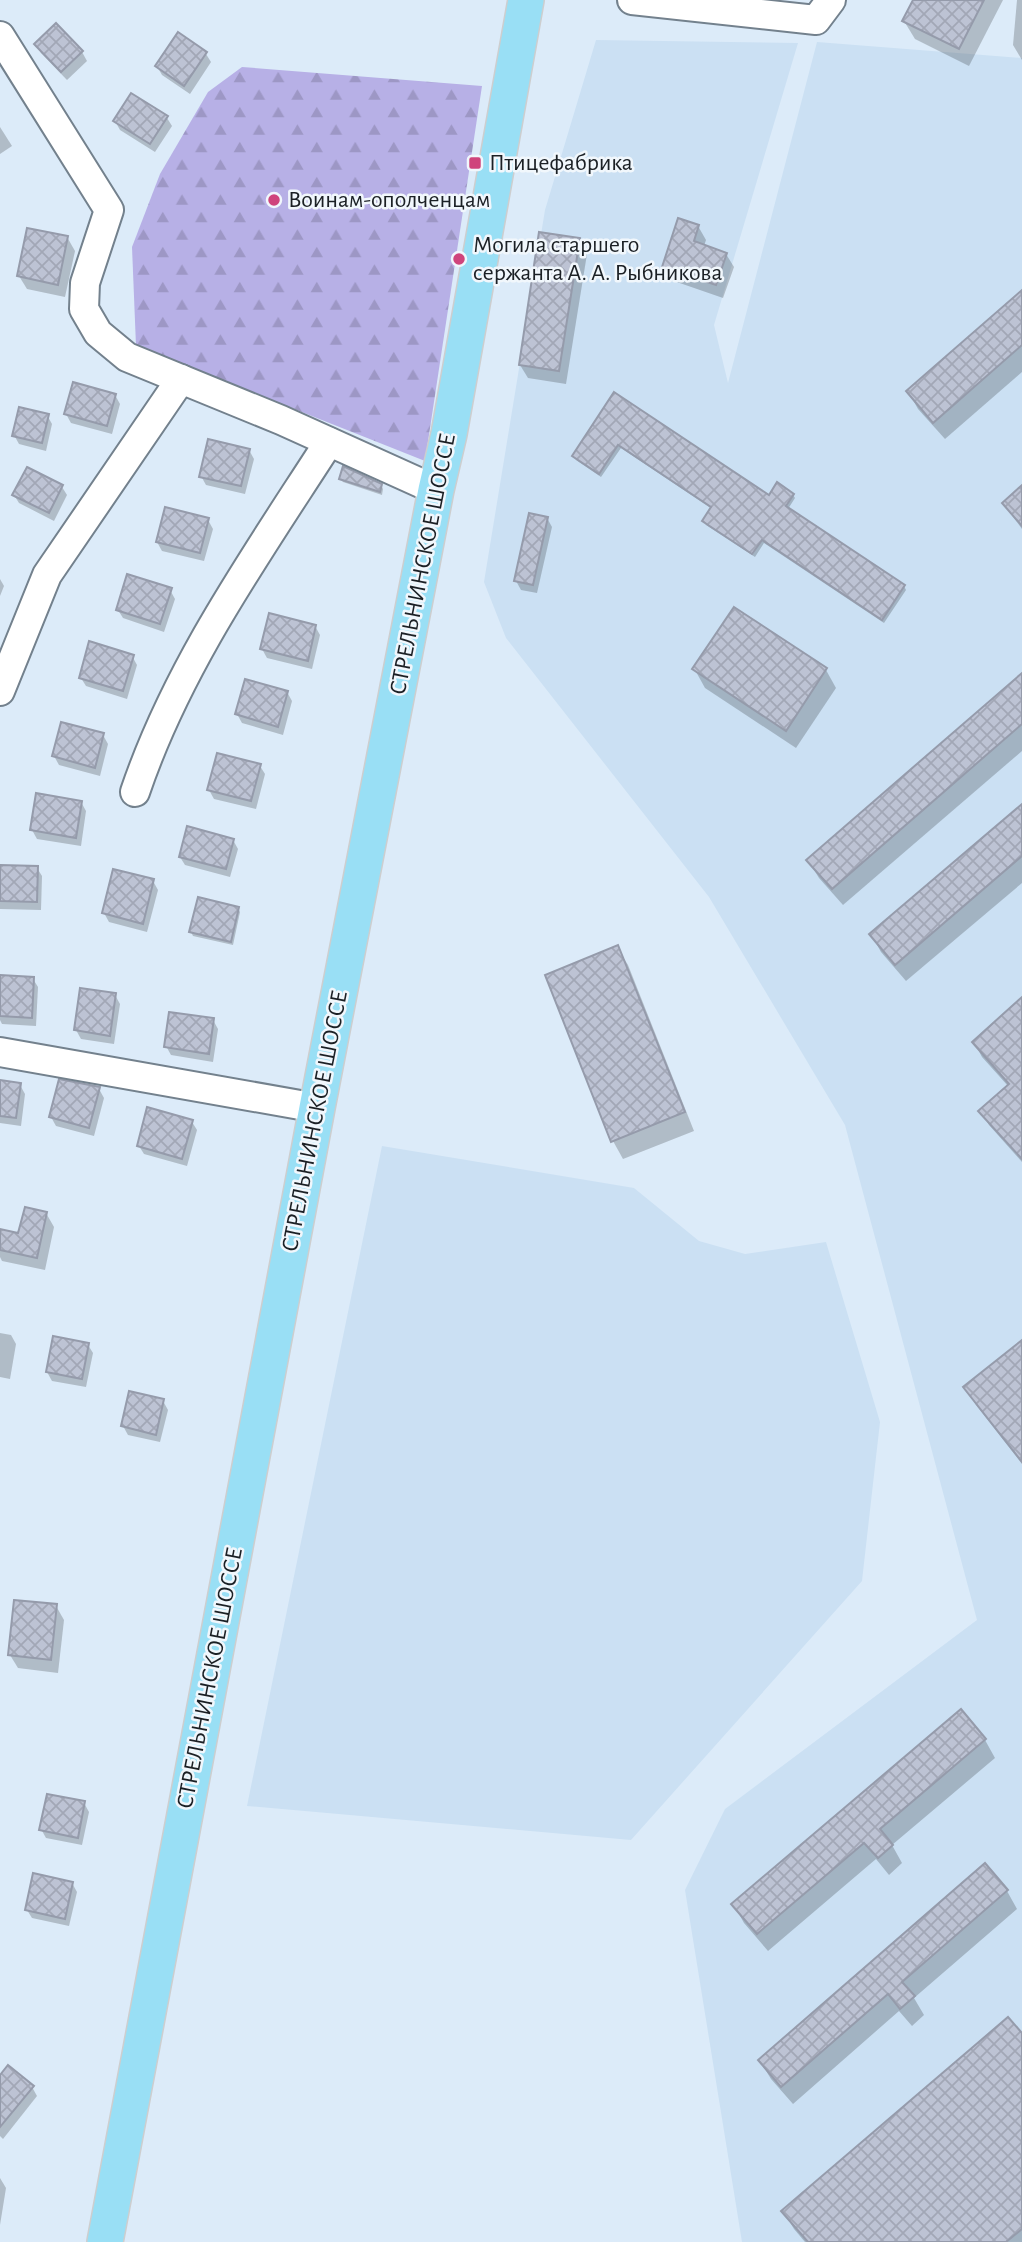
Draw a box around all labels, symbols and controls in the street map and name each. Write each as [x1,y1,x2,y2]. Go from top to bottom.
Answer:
place label: Птицефабрика [489,151,633,175]
marker: Птицефабрика [467,155,483,171]
place label: Воинам-ополченцам [288,188,491,212]
marker: Воинам-ополченцам [266,192,282,208]
place label: Могила старшего сержанта А. А. Рыбникова [473,233,722,285]
marker: Могила старшего сержанта А. А. Рыбникова [451,251,467,267]
street label: СТРЕЛЬНИНСКОЕ ШОССЕ [386,431,460,697]
street label: СТРЕЛЬНИНСКОЕ ШОССЕ [278,988,352,1254]
street label: СТРЕЛЬНИНСКОЕ ШОССЕ [173,1545,247,1811]

